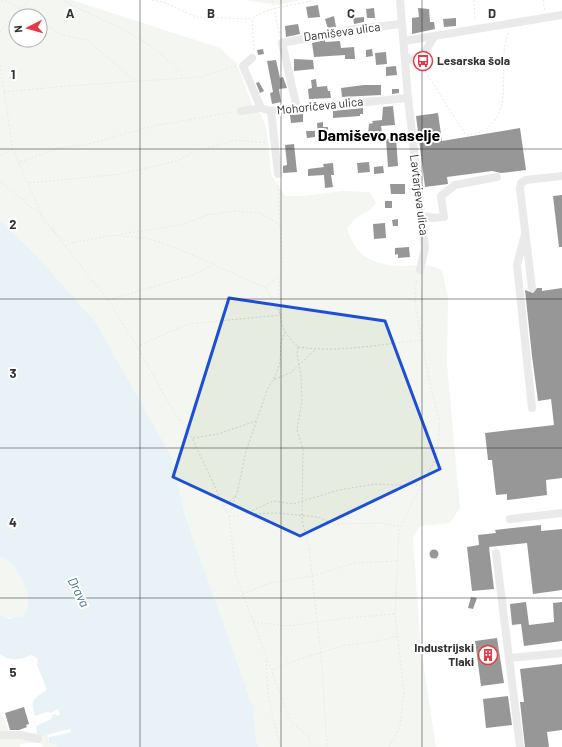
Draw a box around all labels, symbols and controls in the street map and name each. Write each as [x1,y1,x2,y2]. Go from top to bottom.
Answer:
text: A [66,5,75,21]
text: B [207,5,215,21]
text: C [347,5,355,21]
text: D [488,5,496,21]
north arrow [8,8,48,48]
street label: Damiševa ulica [303,19,381,43]
text: N [11,25,24,33]
bus stop icon: Lesarska šola [412,50,434,72]
place label: Lesarska šola [437,53,510,67]
text: 1 [11,66,15,82]
street label: Mohoričeva ulica [276,94,364,116]
district label: Damiševo naselje [318,125,441,144]
street label: Lavtarjeva ulica [408,154,432,236]
text: 2 [9,216,17,232]
text: 3 [9,365,17,381]
text: 4 [9,514,17,530]
water label: Drava [65,574,93,610]
place label: Industrijski Tlaki [414,640,474,668]
building icon: Industrijski Tlaki [477,644,499,666]
text: 5 [9,664,17,680]

